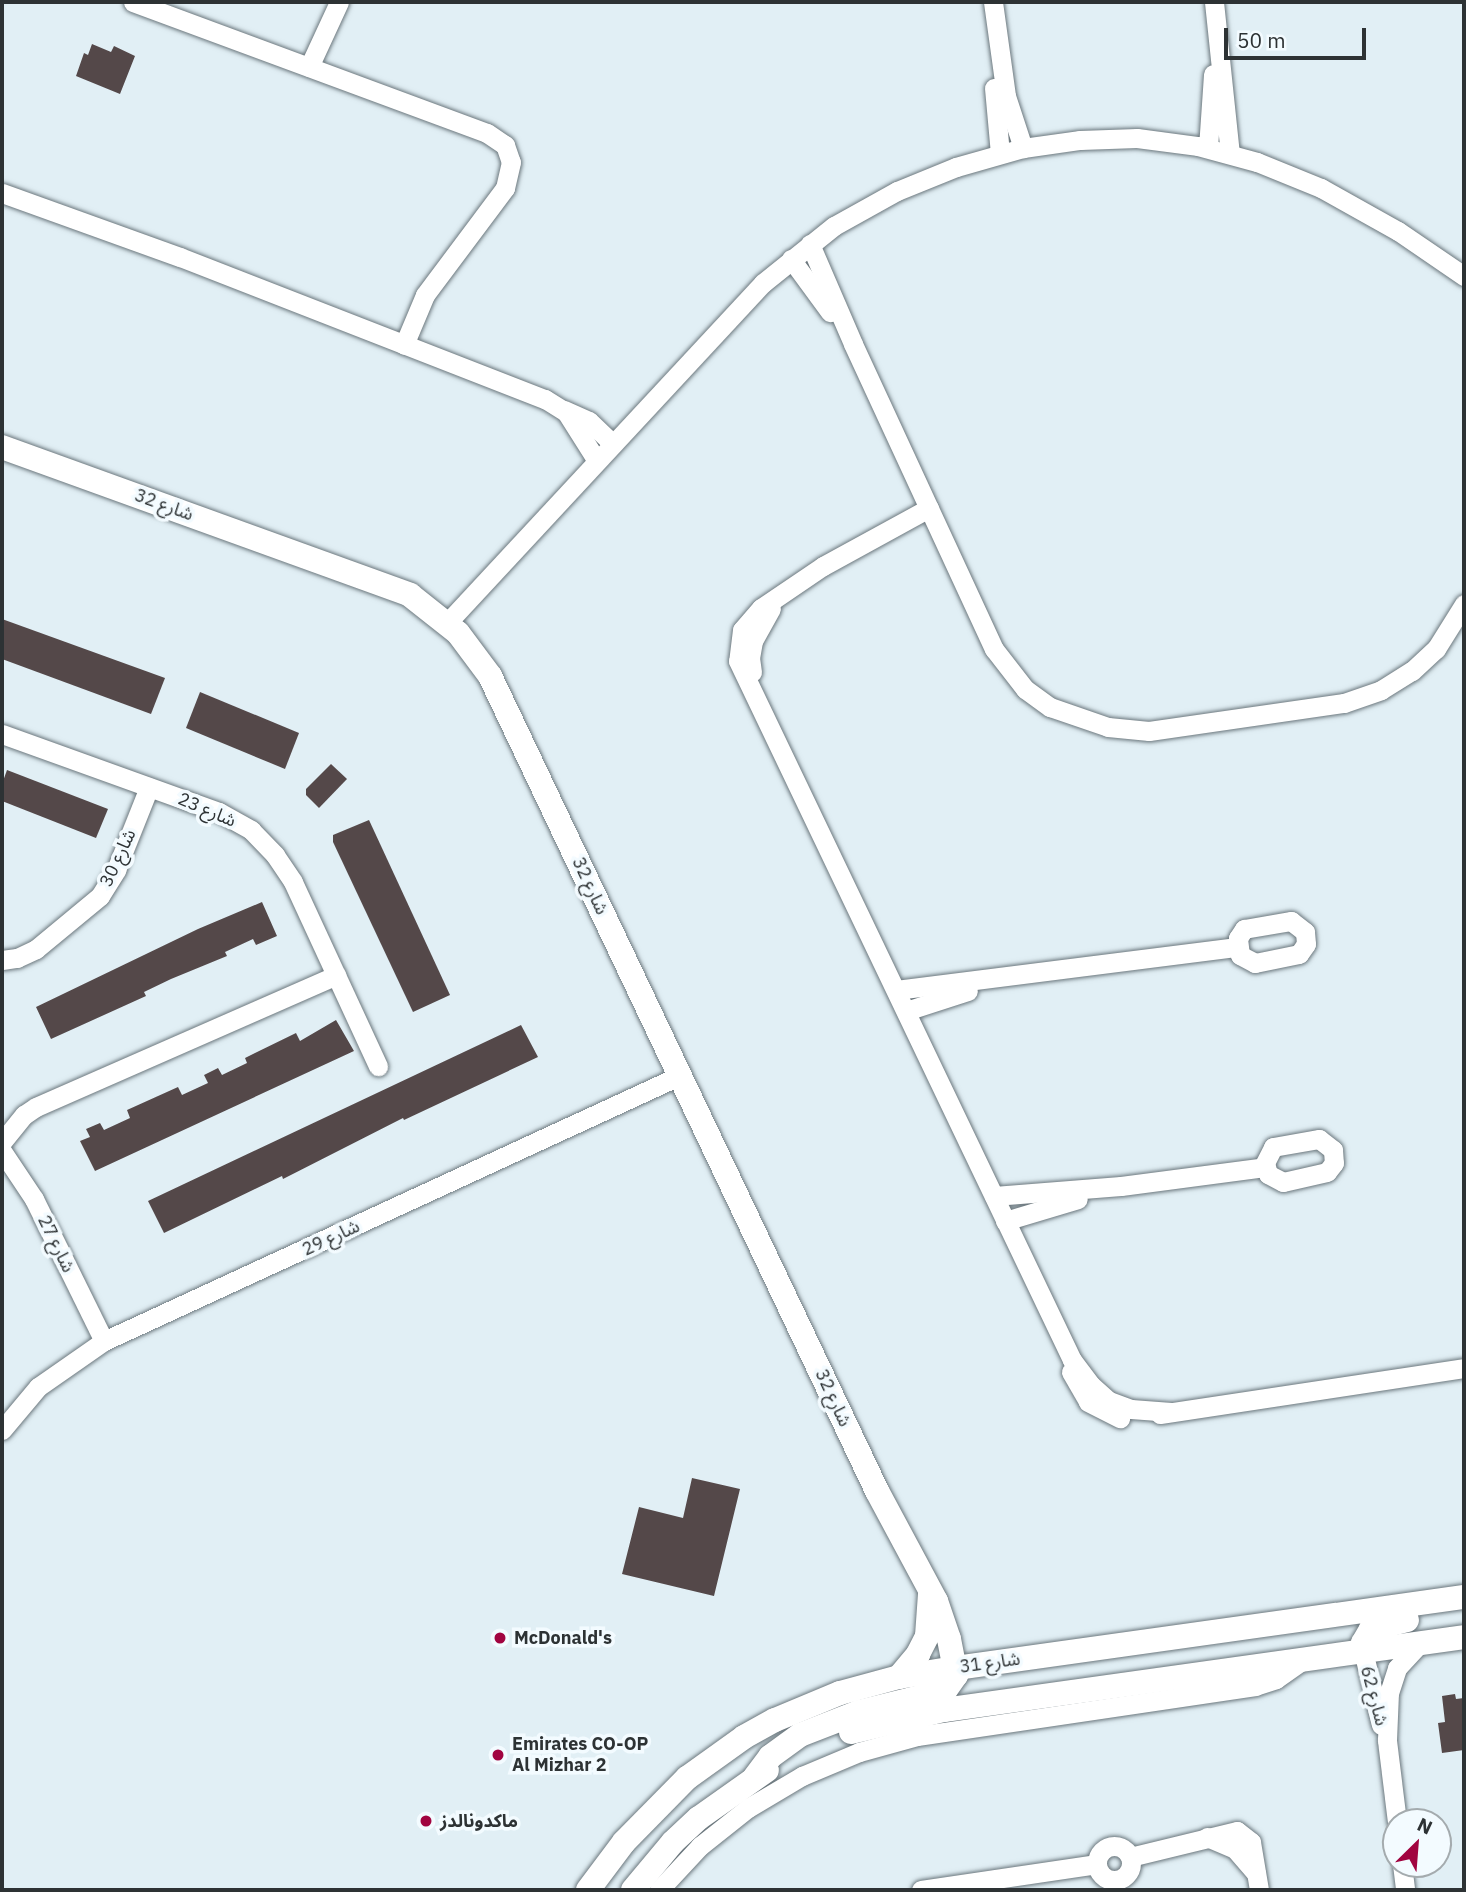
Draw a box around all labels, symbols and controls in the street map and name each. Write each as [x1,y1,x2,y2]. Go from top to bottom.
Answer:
scale bar [1228,14,1370,58]
text: 50 m [1237,26,1286,54]
street label: شارع 32 [132,484,196,526]
street label: شارع 23 [175,788,239,832]
street label: شارع 30 [95,826,141,890]
street label: شارع 32 [567,854,613,918]
street label: شارع 27 [33,1212,79,1276]
street label: شارع 29 [299,1215,363,1261]
street label: شارع 32 [810,1366,856,1430]
place label: McDonald's [514,1627,612,1649]
marker: McDonald's [492,1630,508,1646]
street label: شارع 31 [958,1648,1022,1678]
street label: شارع 62 [1356,1664,1392,1728]
place label: Emirates CO-OP Al Mizhar 2 [512,1734,648,1776]
marker: Emirates CO-OP Al Mizhar 2 [490,1747,506,1763]
north arrow [1382,1808,1452,1878]
place label: ماكدونالدز [440,1810,518,1832]
text: N [1414,1812,1436,1840]
marker: ماكدونالدز [418,1813,434,1829]

